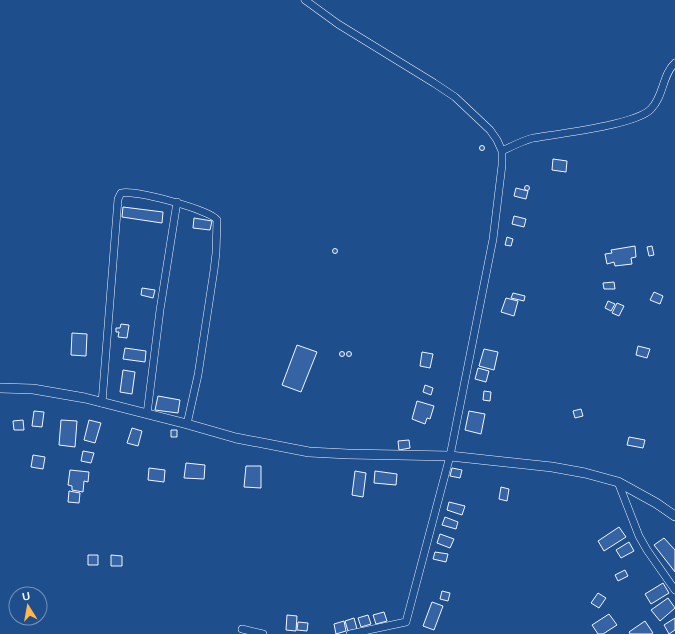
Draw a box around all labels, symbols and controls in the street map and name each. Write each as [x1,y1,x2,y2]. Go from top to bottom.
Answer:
north arrow [8,586,48,626]
text: U [21,590,31,603]

